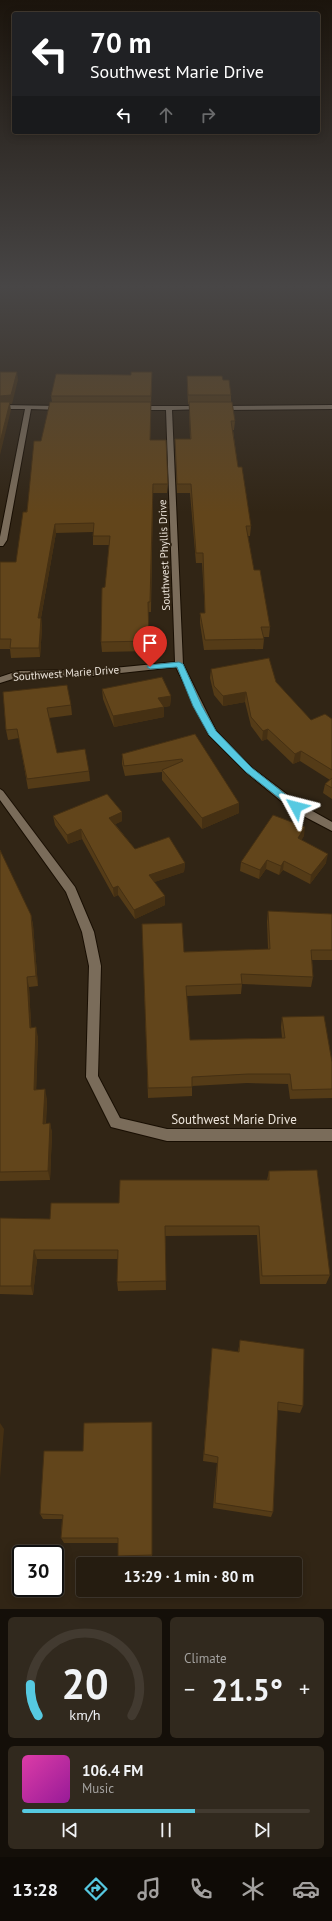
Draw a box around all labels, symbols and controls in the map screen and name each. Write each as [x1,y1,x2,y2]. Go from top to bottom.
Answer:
text: 70 m [90,24,151,61]
icon: left [24,28,76,80]
text: Southwest Marie Drive [90,60,264,83]
icon: left [113,104,135,126]
icon: ahead [155,104,177,126]
icon: right [197,104,219,126]
street label: Southwest Phyllis Drive [155,499,173,611]
pin [133,626,167,667]
icon: arrive [139,632,161,654]
street label: Southwest Marie Drive [13,662,120,684]
position arrow [275,786,317,828]
street label: Southwest Marie Drive [171,1111,297,1128]
speed limit sign: 30 [12,1545,64,1597]
text: 13:29 · 1 min · 80 m [124,1567,254,1586]
text: Climate [184,1650,227,1667]
text: 20 [61,1656,109,1709]
text: 21.5° [211,1670,283,1709]
text: − [184,1675,195,1703]
text: + [299,1675,310,1703]
text: km/h [69,1704,101,1723]
text: 106.4 FM [82,1761,143,1780]
text: Music [82,1780,114,1797]
icon: previous [59,1819,81,1841]
icon: pause [155,1819,177,1841]
icon: next [251,1819,273,1841]
icon: directions [82,1875,110,1903]
icon: music [135,1875,163,1903]
icon: phone [187,1875,215,1903]
icon: climate [239,1875,267,1903]
icon: car [292,1875,320,1903]
text: 13:28 [12,1878,58,1901]

